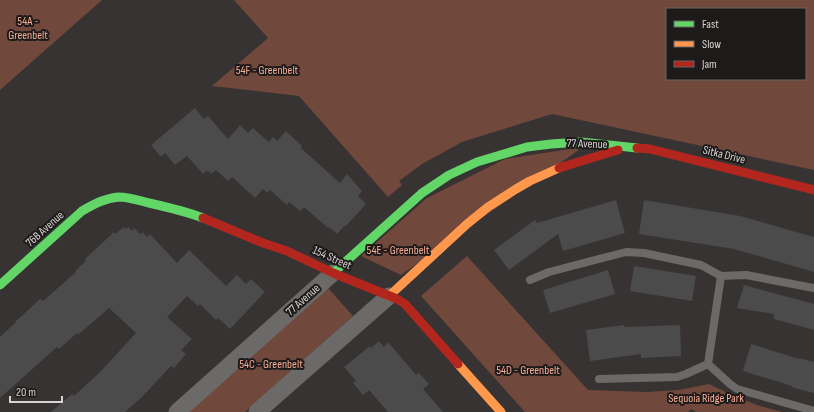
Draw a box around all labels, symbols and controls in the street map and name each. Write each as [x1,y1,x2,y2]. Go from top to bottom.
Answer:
legend [666,8,806,80]
park label: 54A - Greenbelt [8,14,48,43]
text: Fast [702,17,719,32]
text: Slow [702,37,721,52]
text: Jam [701,57,717,72]
park label: 54F - Greenbelt [236,63,299,78]
street label: 77 Avenue [566,136,608,152]
street label: Sitka Drive [701,143,747,168]
street label: 76B Avenue [23,208,67,250]
street label: 154 Street [310,243,354,273]
park label: 54E - Greenbelt [367,243,430,258]
street label: 77 Avenue [283,281,323,319]
park label: 54C - Greenbelt [239,357,303,372]
park label: 54D - Greenbelt [496,363,560,378]
scale bar [10,378,62,404]
text: 20 m [16,385,36,400]
park label: Sequoia Ridge Park [668,391,744,406]

